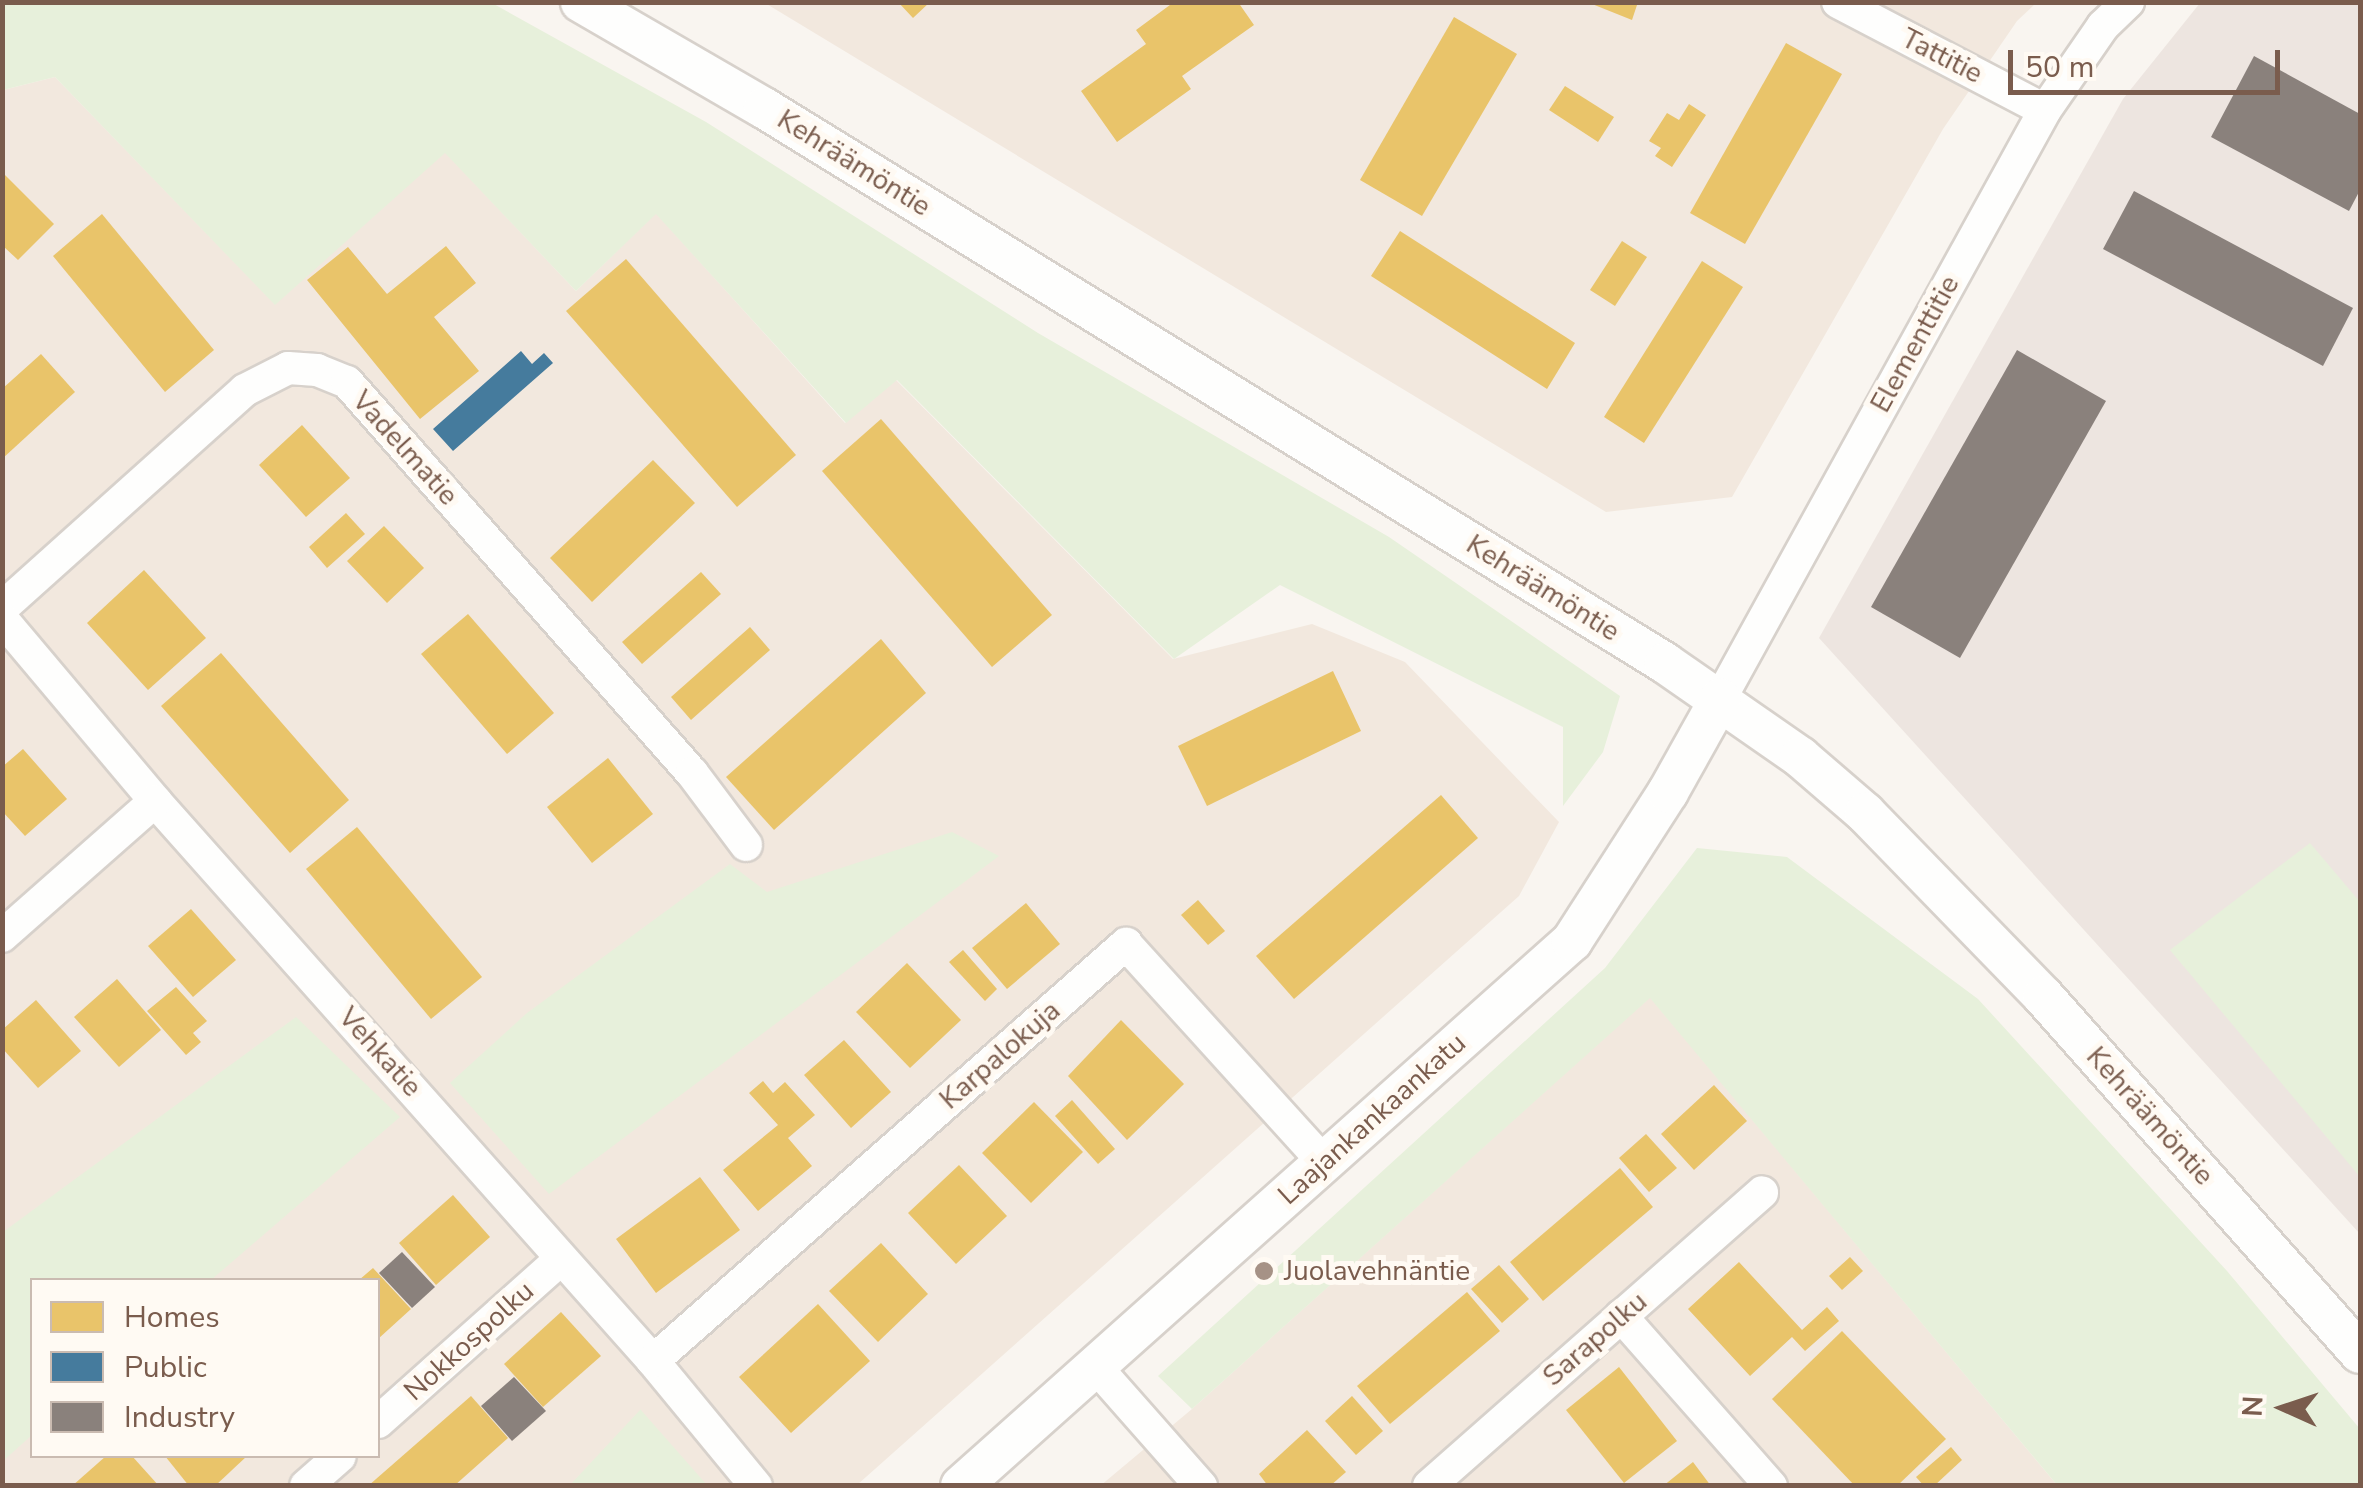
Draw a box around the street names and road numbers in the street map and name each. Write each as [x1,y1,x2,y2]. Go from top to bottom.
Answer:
street label: Tattitie [1896,21,1988,91]
street label: Kehräämöntie [771,103,937,223]
street label: Elementtitie [1864,270,1966,418]
street label: Vadelmatie [345,384,465,512]
street label: Kehräämöntie [1460,528,1626,648]
street label: Karpalokuja [933,994,1067,1116]
street label: Vehkatie [331,1001,429,1103]
street label: Laajankankaankatu [1271,1026,1473,1212]
street label: Kehräämöntie [2079,1040,2221,1192]
street label: Nokkospolku [397,1274,541,1408]
street label: Sarapolku [1536,1285,1654,1393]

